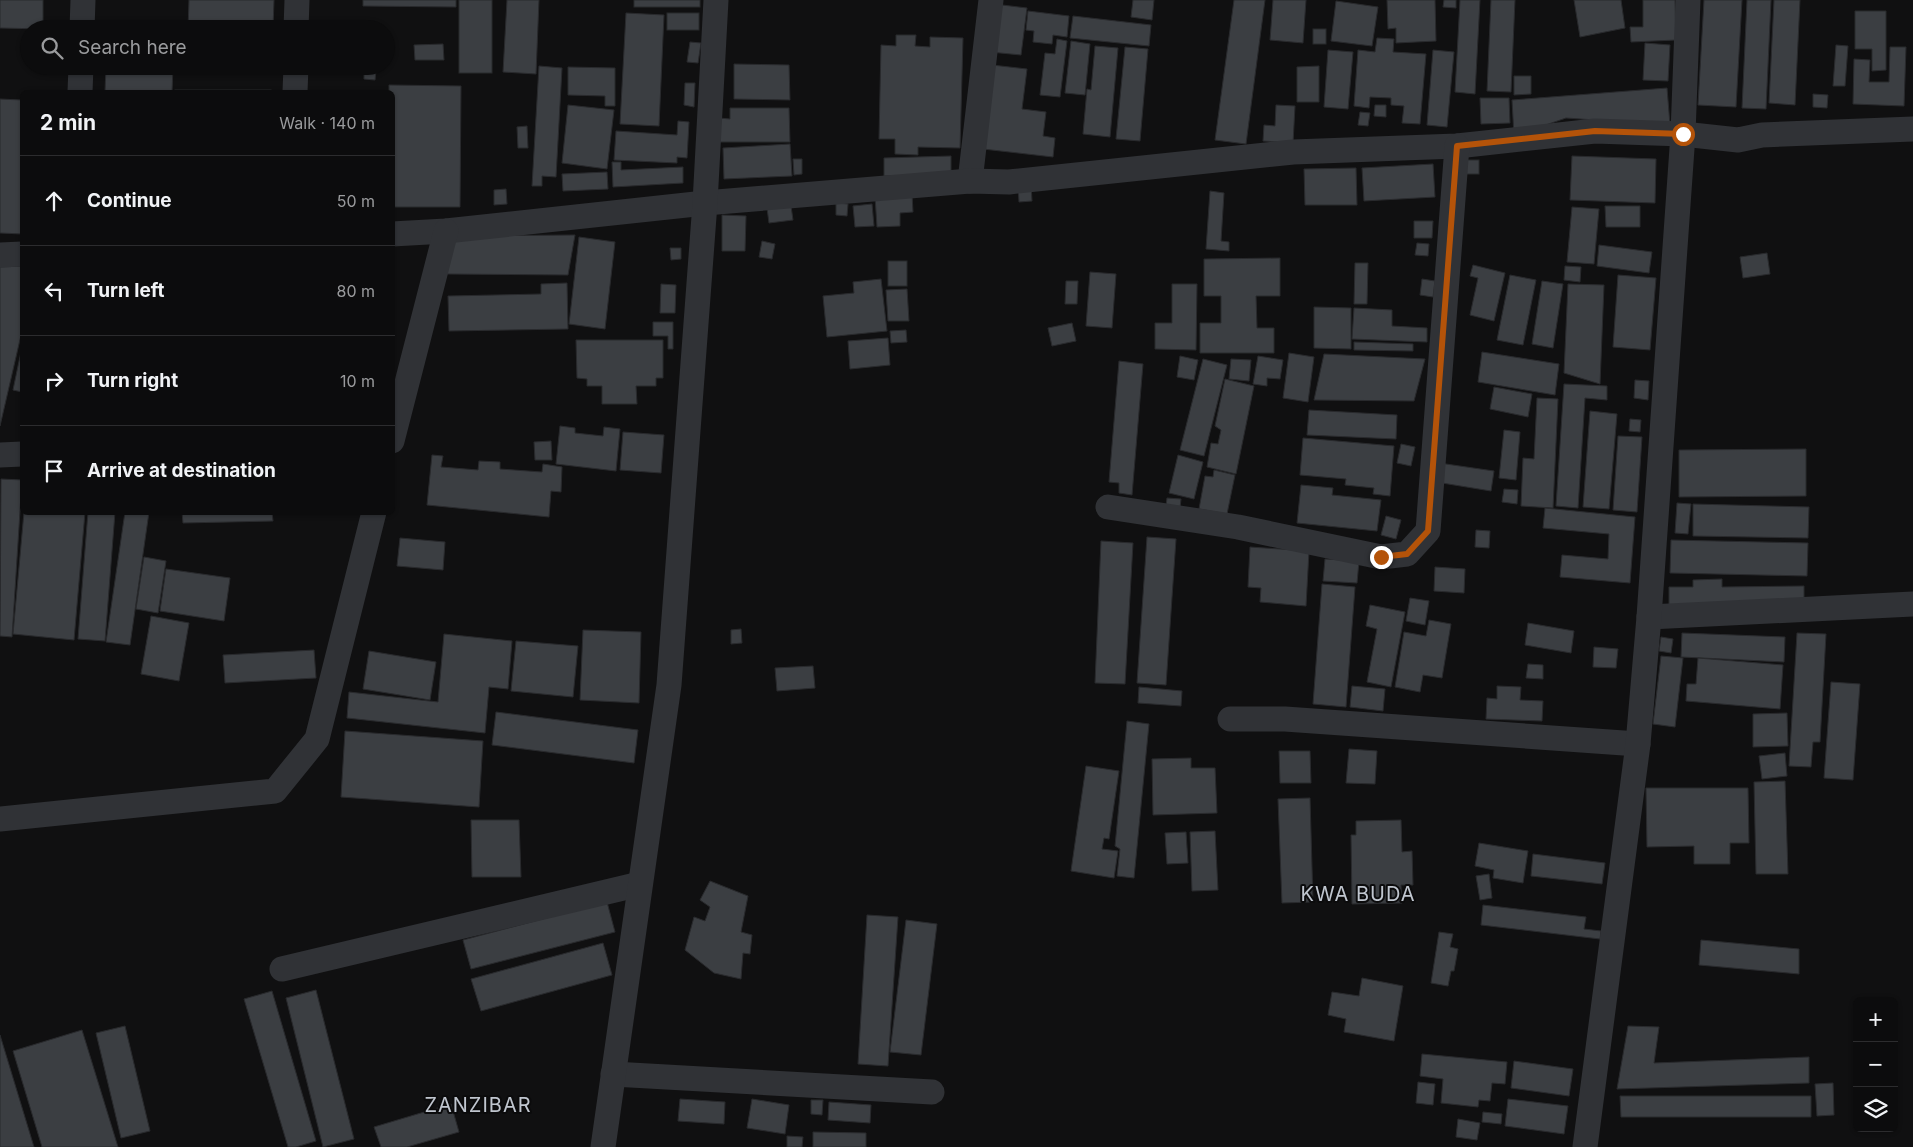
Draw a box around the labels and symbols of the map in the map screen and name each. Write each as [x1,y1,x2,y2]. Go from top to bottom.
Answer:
route start [1672,123,1695,146]
route end [1370,546,1393,569]
district label: KWA BUDA [1301,882,1415,906]
district label: ZANZIBAR [424,1093,532,1117]

